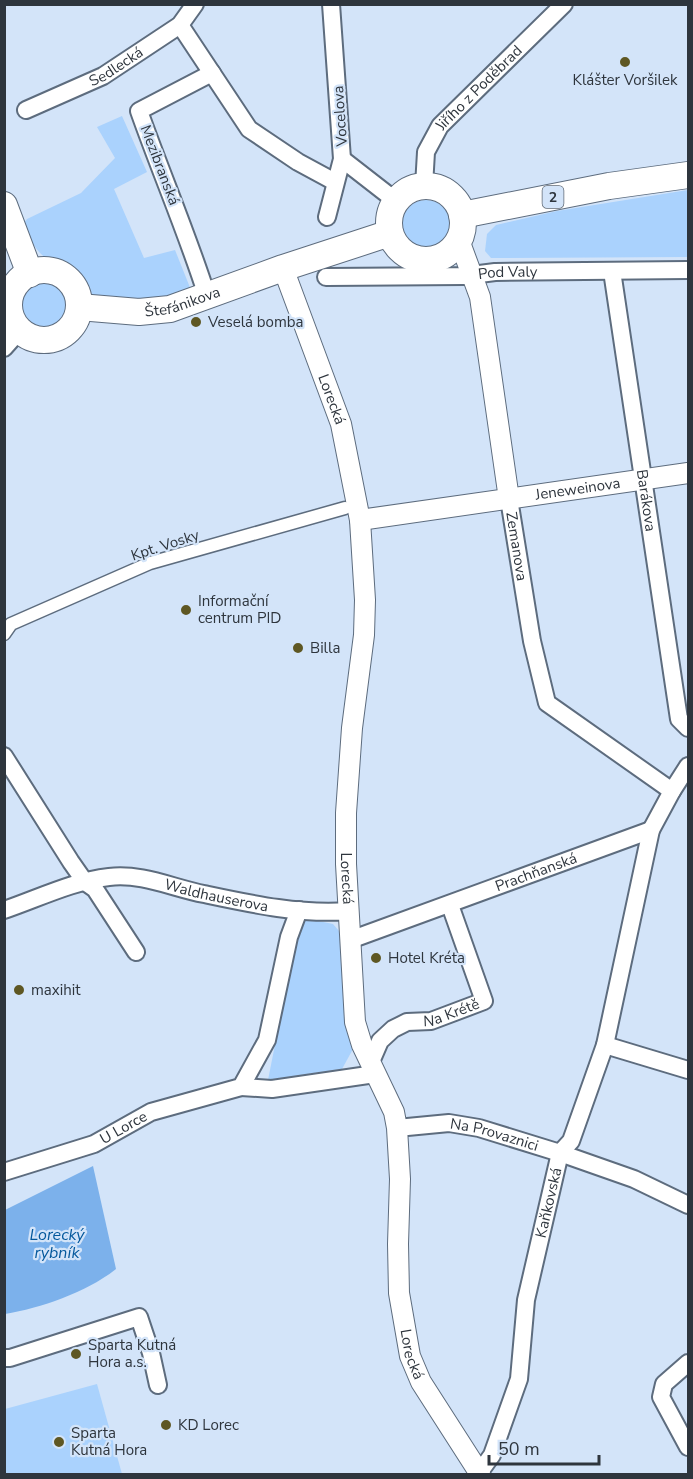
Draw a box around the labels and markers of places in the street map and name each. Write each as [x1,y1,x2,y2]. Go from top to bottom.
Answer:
marker: Klášter Voršilek [618,55,632,69]
place label: Klášter Voršilek [573,70,678,90]
place label: Veselá bomba [207,312,304,332]
marker: Veselá bomba [189,315,203,329]
place label: Informační centrum PID [198,591,282,628]
marker: Informační centrum PID [179,603,193,617]
place label: Billa [310,638,340,658]
marker: Billa [291,641,305,655]
place label: Hotel Kréta [388,948,465,968]
marker: Hotel Kréta [369,951,383,965]
place label: maxihit [31,980,81,1000]
marker: maxihit [12,983,26,997]
place label: Sparta Kutná Hora a.s. [88,1335,176,1372]
marker: Sparta Kutná Hora a.s. [69,1347,83,1361]
place label: KD Lorec [178,1415,239,1435]
marker: KD Lorec [159,1418,173,1432]
place label: Sparta Kutná Hora [71,1423,147,1460]
marker: Sparta Kutná Hora [52,1435,66,1449]

